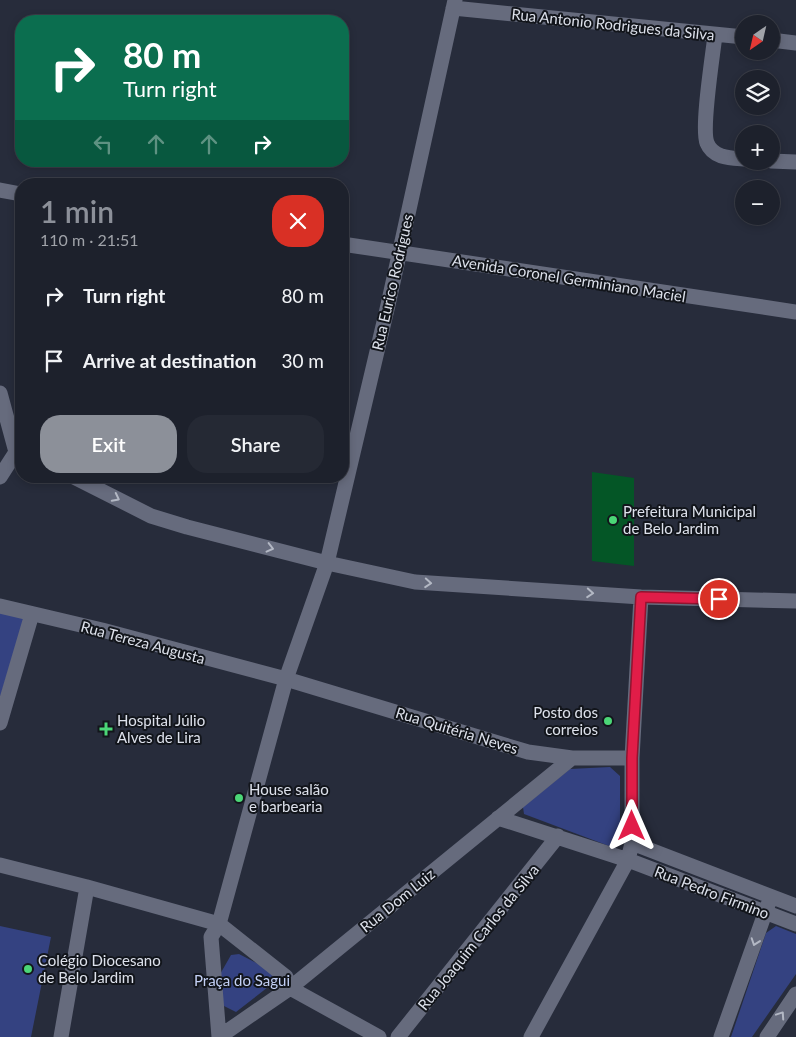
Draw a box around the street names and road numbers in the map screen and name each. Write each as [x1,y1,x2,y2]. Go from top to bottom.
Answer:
street label: Rua Antonio Rodrigues da Silva [511,4,715,44]
street label: Rua Eurico Rodrigues [368,212,416,352]
street label: Avenida Coronel Germiniano Maciel [451,251,687,305]
street label: Rua Tereza Augusta [79,617,207,667]
street label: Rua Quitéria Neves [394,703,520,757]
street label: Rua Joaquim Carlos da Silva [414,861,542,1013]
street label: Rua Pedro Firmino [652,862,772,922]
street label: Rua Dom Luiz [356,864,438,936]

